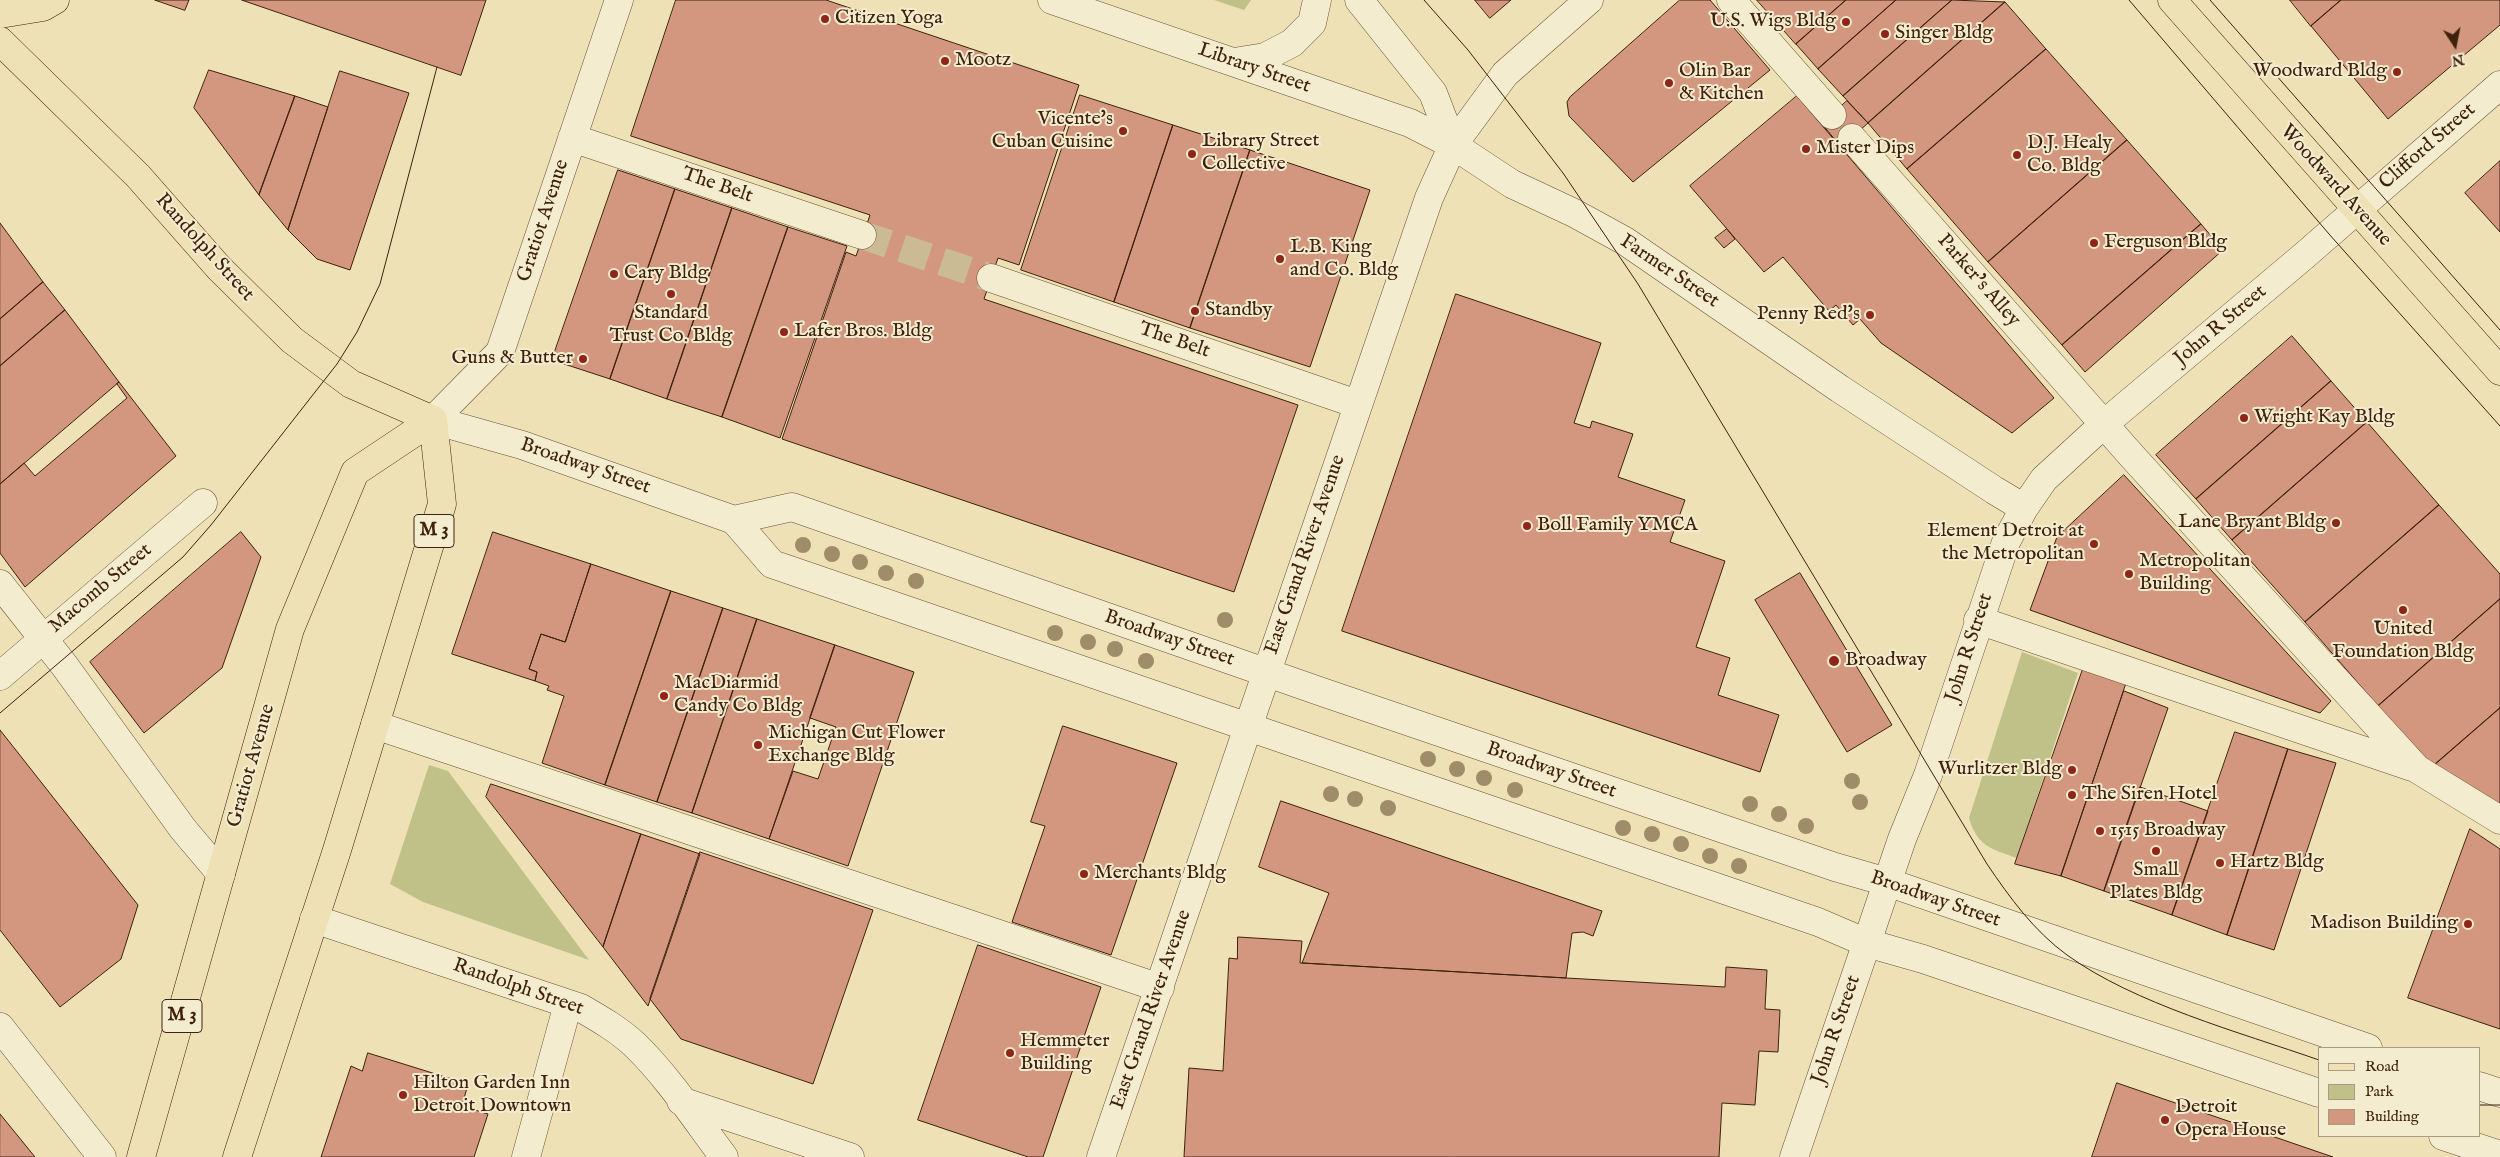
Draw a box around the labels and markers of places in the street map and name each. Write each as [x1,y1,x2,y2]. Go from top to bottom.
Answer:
place label: Citizen Yoga [835,7,943,31]
place label: U.S. Wigs Bldg [1710,10,1836,34]
marker: Citizen Yoga [819,13,831,25]
marker: U.S. Wigs Bldg [1840,16,1852,28]
place label: Singer Bldg [1895,22,1993,46]
marker: Singer Bldg [1879,28,1891,40]
place label: Mootz [955,49,1011,73]
marker: Mootz [939,55,951,67]
place label: Olin Bar & Kitchen [1679,60,1764,107]
place label: Woodward Bldg [2253,60,2387,84]
marker: Woodward Bldg [2391,66,2403,78]
marker: Olin Bar & Kitchen [1663,77,1675,89]
place label: Vicente's Cuban Cuisine [992,108,1113,155]
marker: Vicente's Cuban Cuisine [1117,125,1129,137]
place label: Library Street Collective [1202,130,1319,177]
place label: D.J. Healy Co. Bldg [2027,132,2112,179]
place label: Mister Dips [1816,137,1914,161]
marker: Mister Dips [1800,143,1812,155]
marker: Library Street Collective [1186,148,1198,160]
marker: D.J. Healy Co. Bldg [2011,149,2023,161]
place label: Ferguson Bldg [2104,231,2227,255]
place label: L.B. King and Co. Bldg [1290,236,1398,283]
marker: Ferguson Bldg [2088,237,2100,249]
marker: L.B. King and Co. Bldg [1274,253,1286,265]
place label: Cary Bldg [624,262,709,286]
marker: Cary Bldg [608,268,620,280]
marker: Standard Trust Co. Bldg [665,288,677,300]
place label: Standby [1205,299,1272,323]
place label: Standard Trust Co. Bldg [610,302,732,349]
place label: Penny Red's [1757,303,1860,327]
marker: Standby [1189,305,1201,317]
marker: Penny Red's [1864,309,1876,321]
place label: Lafer Bros. Bldg [794,320,932,344]
marker: Lafer Bros. Bldg [778,326,790,338]
place label: Guns & Butter [451,347,573,371]
marker: Guns & Butter [577,353,589,365]
place label: Wright Kay Bldg [2254,406,2395,430]
marker: Wright Kay Bldg [2238,412,2250,424]
place label: Lane Bryant Bldg [2178,511,2326,535]
place label: Boll Family YMCA [1537,514,1698,538]
marker: Lane Bryant Bldg [2330,517,2342,529]
marker: Boll Family YMCA [1521,520,1533,532]
place label: Element Detroit at the Metropolitan [1927,520,2084,567]
marker: Element Detroit at the Metropolitan [2088,538,2100,550]
place label: Metropolitan Building [2139,550,2250,597]
marker: Metropolitan Building [2123,568,2135,580]
marker: United Foundation Bldg [2397,604,2409,616]
place label: United Foundation Bldg [2332,618,2474,665]
place label: Broadway [1845,649,1927,673]
marker: Broadway [1827,654,1841,668]
place label: MacDiarmid Candy Co Bldg [674,672,802,719]
marker: MacDiarmid Candy Co Bldg [658,690,670,702]
place label: Michigan Cut Flower Exchange Bldg [768,722,945,769]
marker: Michigan Cut Flower Exchange Bldg [752,739,764,751]
place label: Wurlitzer Bldg [1938,758,2062,782]
marker: Wurlitzer Bldg [2066,764,2078,776]
place label: The Siren Hotel [2082,783,2217,807]
marker: The Siren Hotel [2066,789,2078,801]
place label: 1515 Broadway [2110,819,2226,843]
marker: 1515 Broadway [2094,825,2106,837]
marker: Small Plates Bldg [2150,845,2162,857]
place label: Hartz Bldg [2230,851,2324,875]
marker: Hartz Bldg [2214,857,2226,869]
place label: Small Plates Bldg [2109,859,2203,906]
place label: Merchants Bldg [1094,862,1226,886]
marker: Merchants Bldg [1078,868,1090,880]
place label: Madison Building [2310,912,2458,936]
marker: Madison Building [2462,918,2474,930]
place label: Hemmeter Building [1020,1030,1109,1077]
marker: Hemmeter Building [1004,1047,1016,1059]
place label: Hilton Garden Inn Detroit Downtown [413,1072,571,1119]
marker: Hilton Garden Inn Detroit Downtown [397,1089,409,1101]
place label: Detroit Opera House [2175,1096,2286,1143]
marker: Detroit Opera House [2159,1114,2171,1126]

